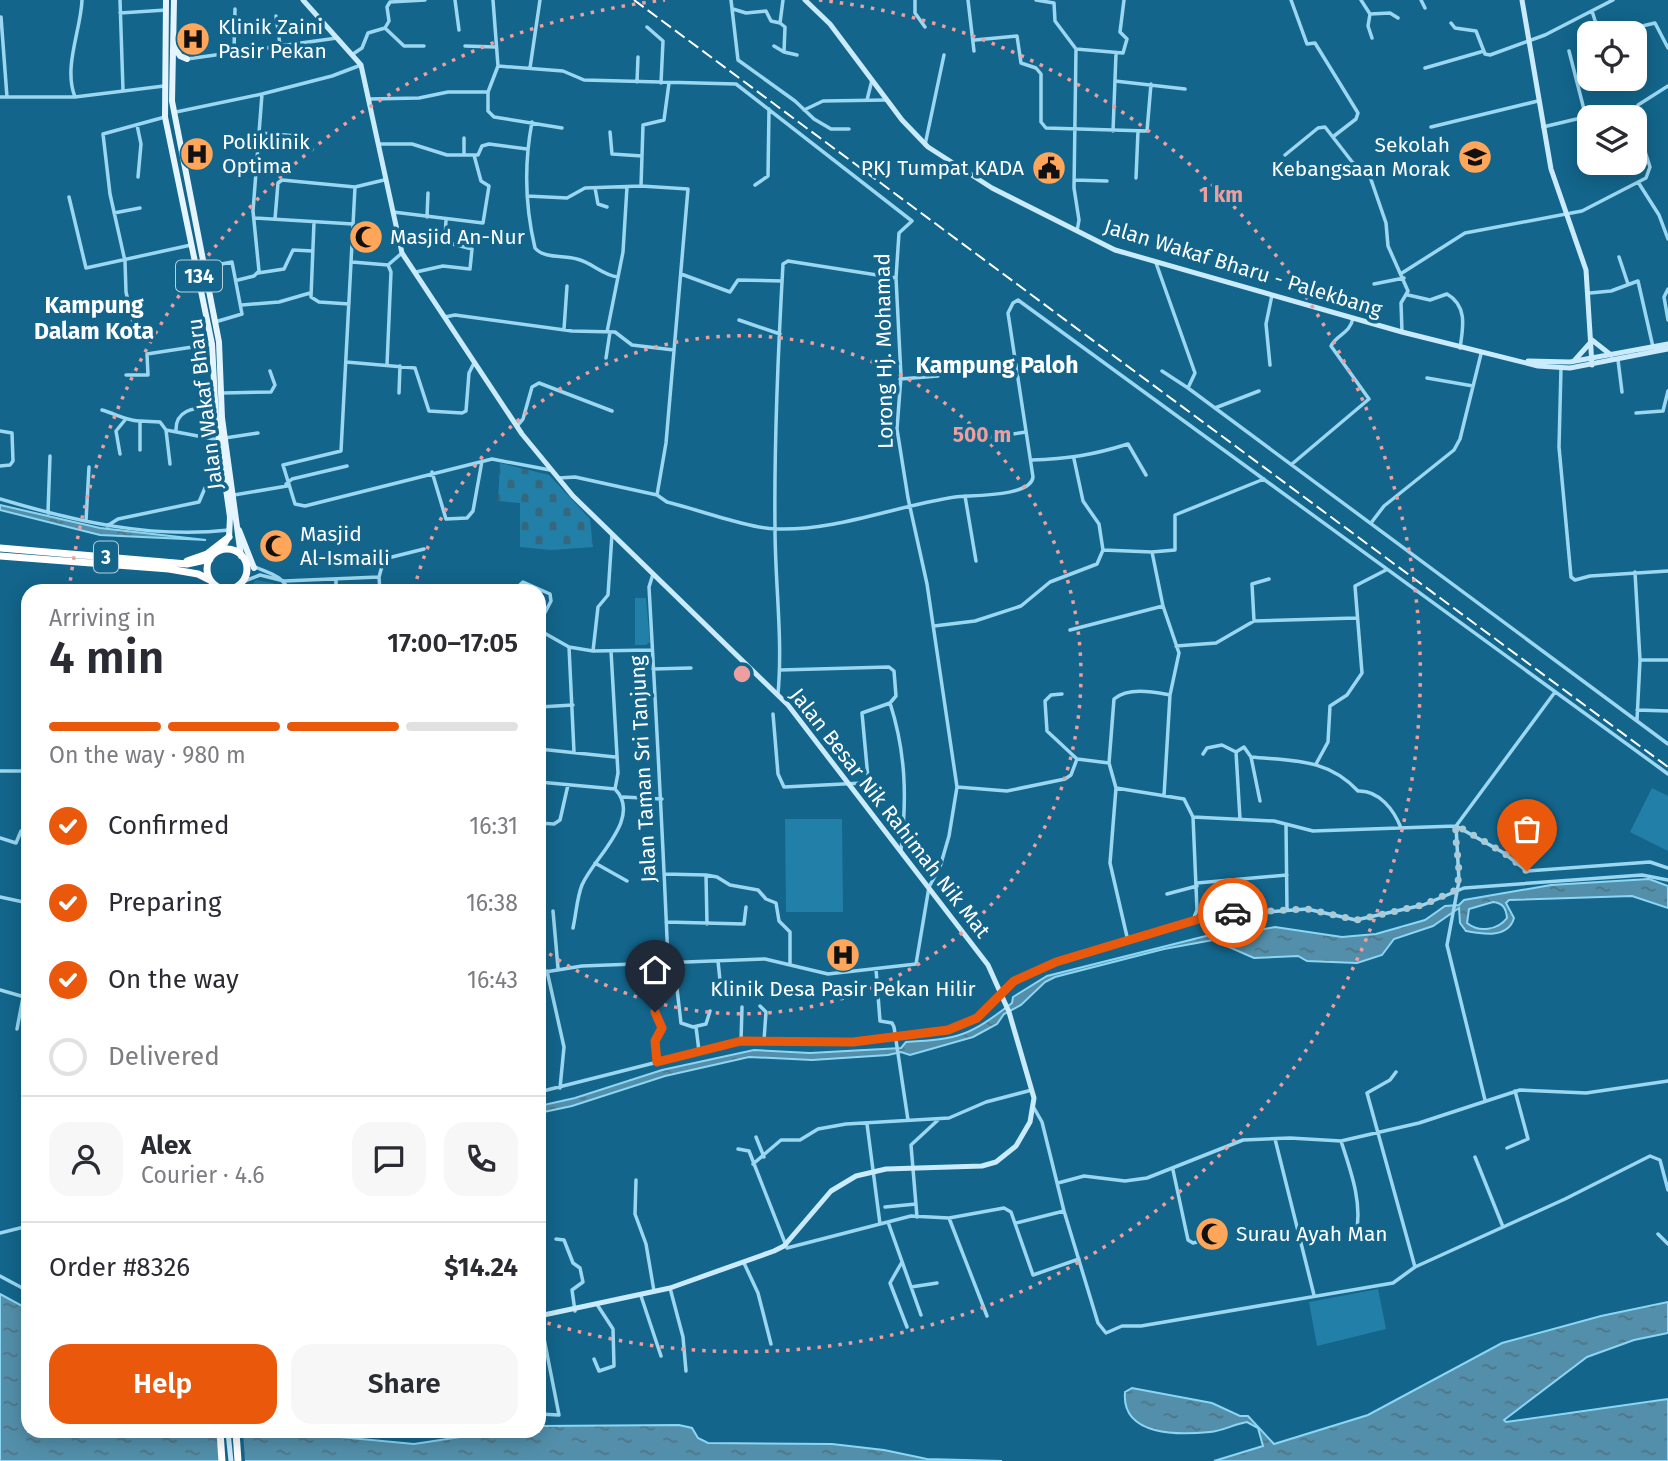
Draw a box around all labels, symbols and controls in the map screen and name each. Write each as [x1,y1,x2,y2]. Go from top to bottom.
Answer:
place label: Klinik Zaini Pasir Pekan [218,14,327,64]
hospital icon: Klinik Zaini Pasir Pekan [174,20,212,58]
map controls [1577,21,1647,175]
button: locate [1577,21,1647,91]
button: layers [1577,105,1647,175]
place label: Poliklinik Optima [222,129,310,179]
place label: Sekolah Kebangsaan Morak [1271,132,1450,182]
hospital icon: Poliklinik Optima [178,135,216,173]
school or university icon: Sekolah Kebangsaan Morak [1456,138,1494,176]
public building icon: PKJ Tumpat KADA [1030,149,1068,187]
place label: PKJ Tumpat KADA [861,155,1024,181]
text: 1 km [1199,182,1243,208]
street label: Jalan Wakaf Bharu - Palekbang [1101,213,1385,323]
mosque icon: Masjid An-Nur [347,218,385,256]
place label: Masjid An-Nur [390,224,525,250]
street label: Lorong Hj. Mohamad [869,253,899,449]
road number: 134 [176,260,222,292]
district label: Kampung Dalam Kota [34,291,154,345]
street label: Jalan Wakaf Bharu [182,317,228,491]
district label: Kampung Paloh [915,351,1079,379]
text: 500 m [953,422,1011,448]
place label: Masjid Al-Ismaili [300,521,390,571]
mosque icon: Masjid Al-Ismaili [257,527,295,565]
road number: 3 [94,542,118,572]
text: Arriving in [49,604,156,632]
text: 17:00–17:05 [387,628,518,659]
text: 4 min [49,630,164,685]
street label: Jalan Taman Sri Tanjung [624,655,662,883]
centre of rings [730,662,754,686]
street label: Jalan Besar Nik Rahimah Nik Mat [784,683,996,943]
text: On the way · 980 m [49,741,246,769]
pin [1497,799,1557,871]
icon: check [49,807,87,845]
text: Confirmed [108,810,229,841]
icon: bag [1508,810,1546,848]
text: 16:31 [469,812,518,840]
courier [1198,878,1268,948]
icon: check [49,884,87,922]
text: Preparing [108,887,221,918]
text: 16:38 [466,889,518,917]
icon: car [1214,894,1252,932]
hospital icon: Klinik Desa Pasir Pekan Hilir [824,936,862,974]
pin [625,940,685,1012]
icon: home [636,951,674,989]
icon: check [49,961,87,999]
text: On the way [108,964,239,995]
text: 16:43 [467,966,518,994]
place label: Klinik Desa Pasir Pekan Hilir [710,976,976,1002]
text: Delivered [108,1041,220,1072]
button: person [49,1122,123,1196]
button: chat [352,1122,426,1196]
button: phone [444,1122,518,1196]
text: Alex [141,1130,191,1161]
text: Courier · 4.6 [141,1161,265,1189]
mosque icon: Surau Ayah Man [1193,1215,1231,1253]
place label: Surau Ayah Man [1236,1221,1388,1247]
text: Order #8326 [49,1252,190,1283]
text: $14.24 [444,1252,518,1283]
button: Help [49,1344,277,1424]
button: Share [291,1344,518,1424]

